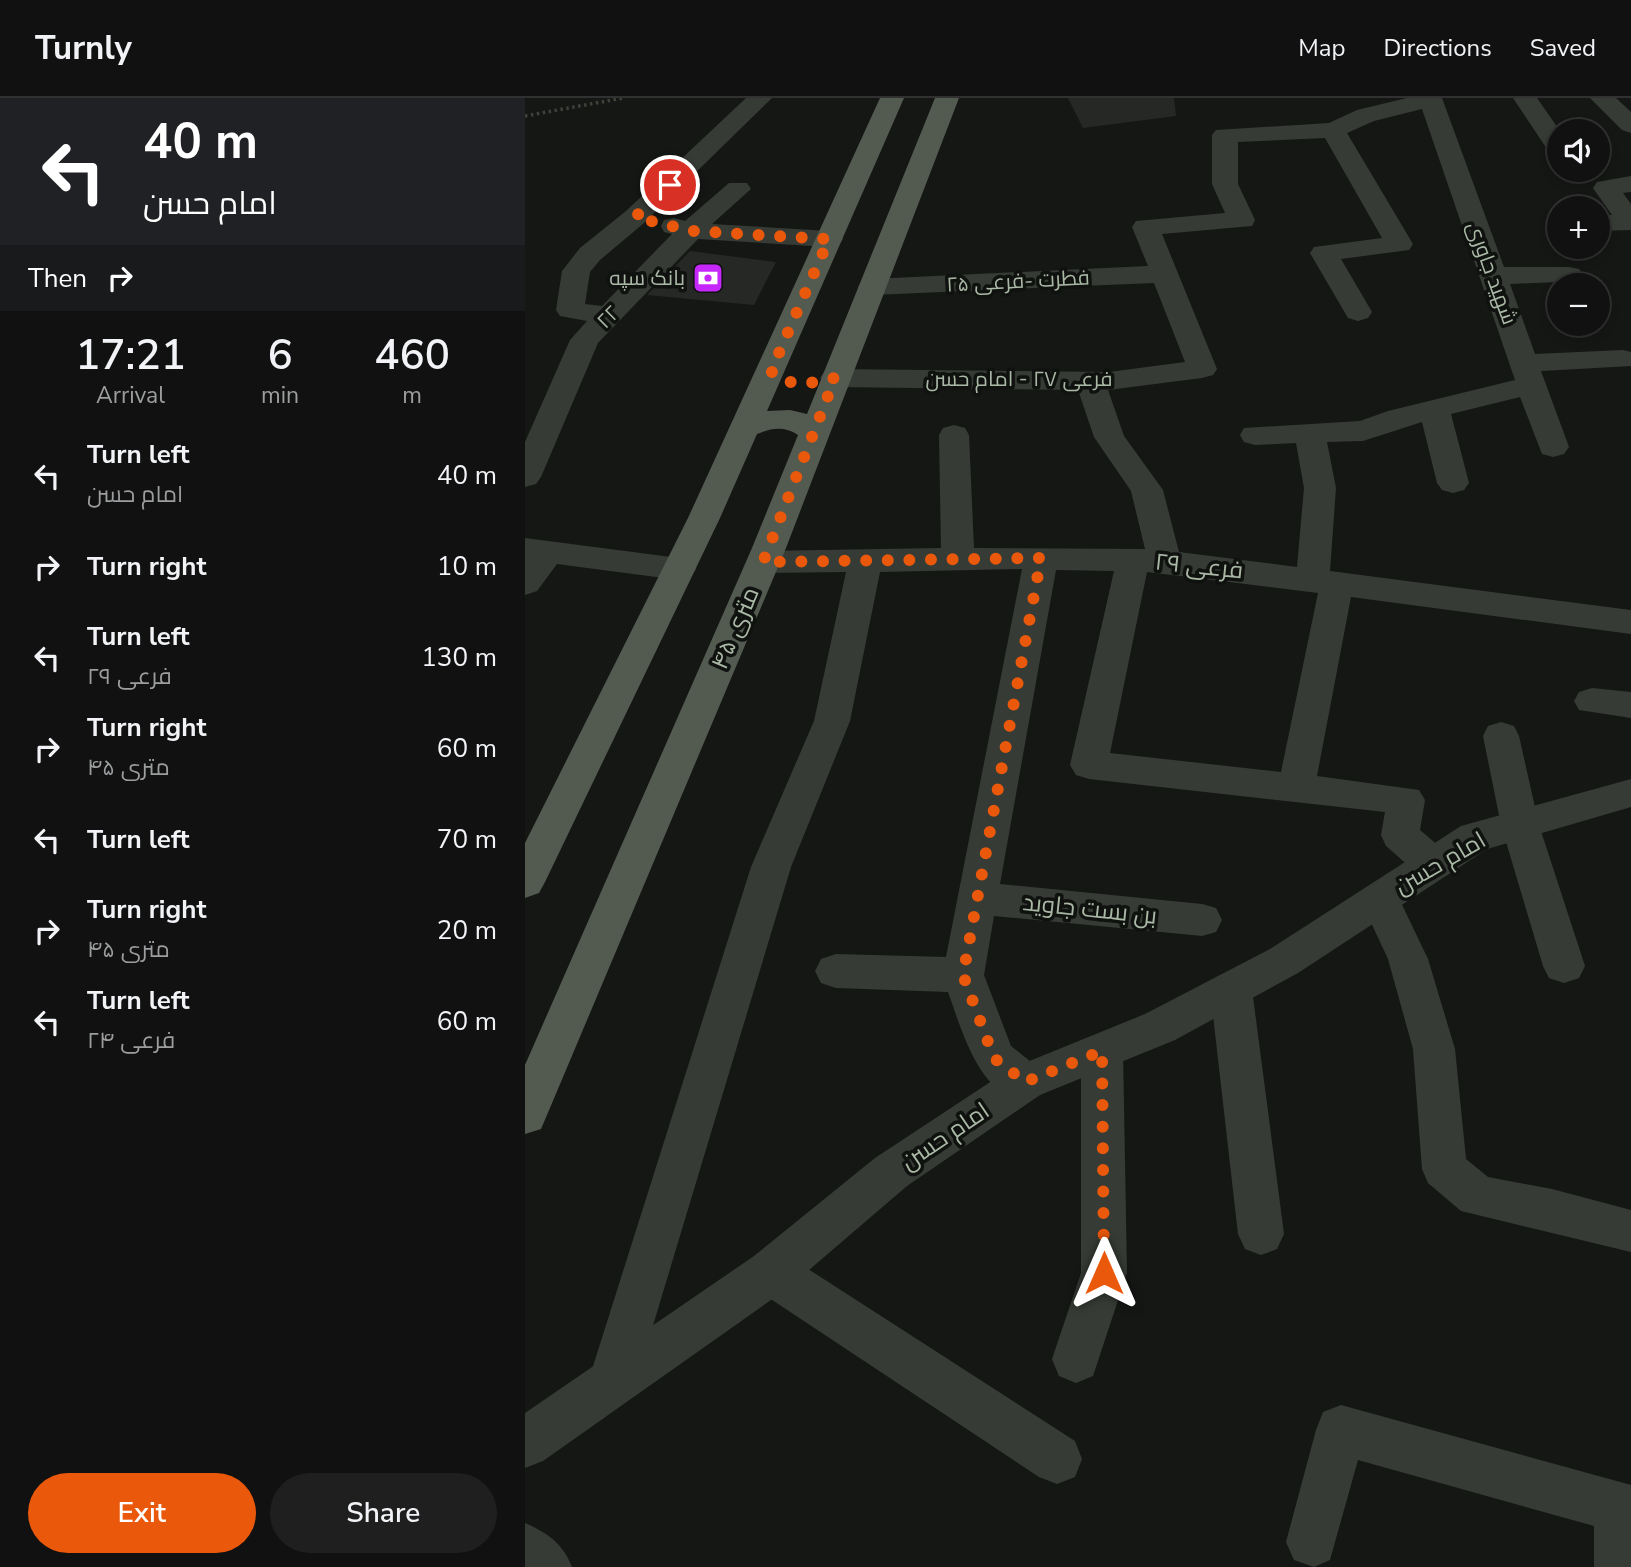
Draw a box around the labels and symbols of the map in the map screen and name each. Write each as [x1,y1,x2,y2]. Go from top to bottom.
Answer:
pin [640,155,700,215]
street label: شهید جاوری [1460,218,1524,328]
bank icon: بانک سپه [691,261,725,295]
street label: فطرت -فرعی ۲۵ [946,263,1090,299]
place label: بانک سپه [609,264,685,292]
street label: ۲۲ [590,299,626,335]
street label: فرعی ۲۷ - امام حسن [925,365,1113,393]
street label: فرعی ۲۹ [1153,545,1245,587]
street label: ۴۵ متری [703,582,767,674]
street label: امام حسن [1389,824,1491,902]
street label: بن بست جاوید [1021,886,1159,932]
street label: امام حسن [894,1095,996,1177]
position arrow [1067,1236,1141,1310]

